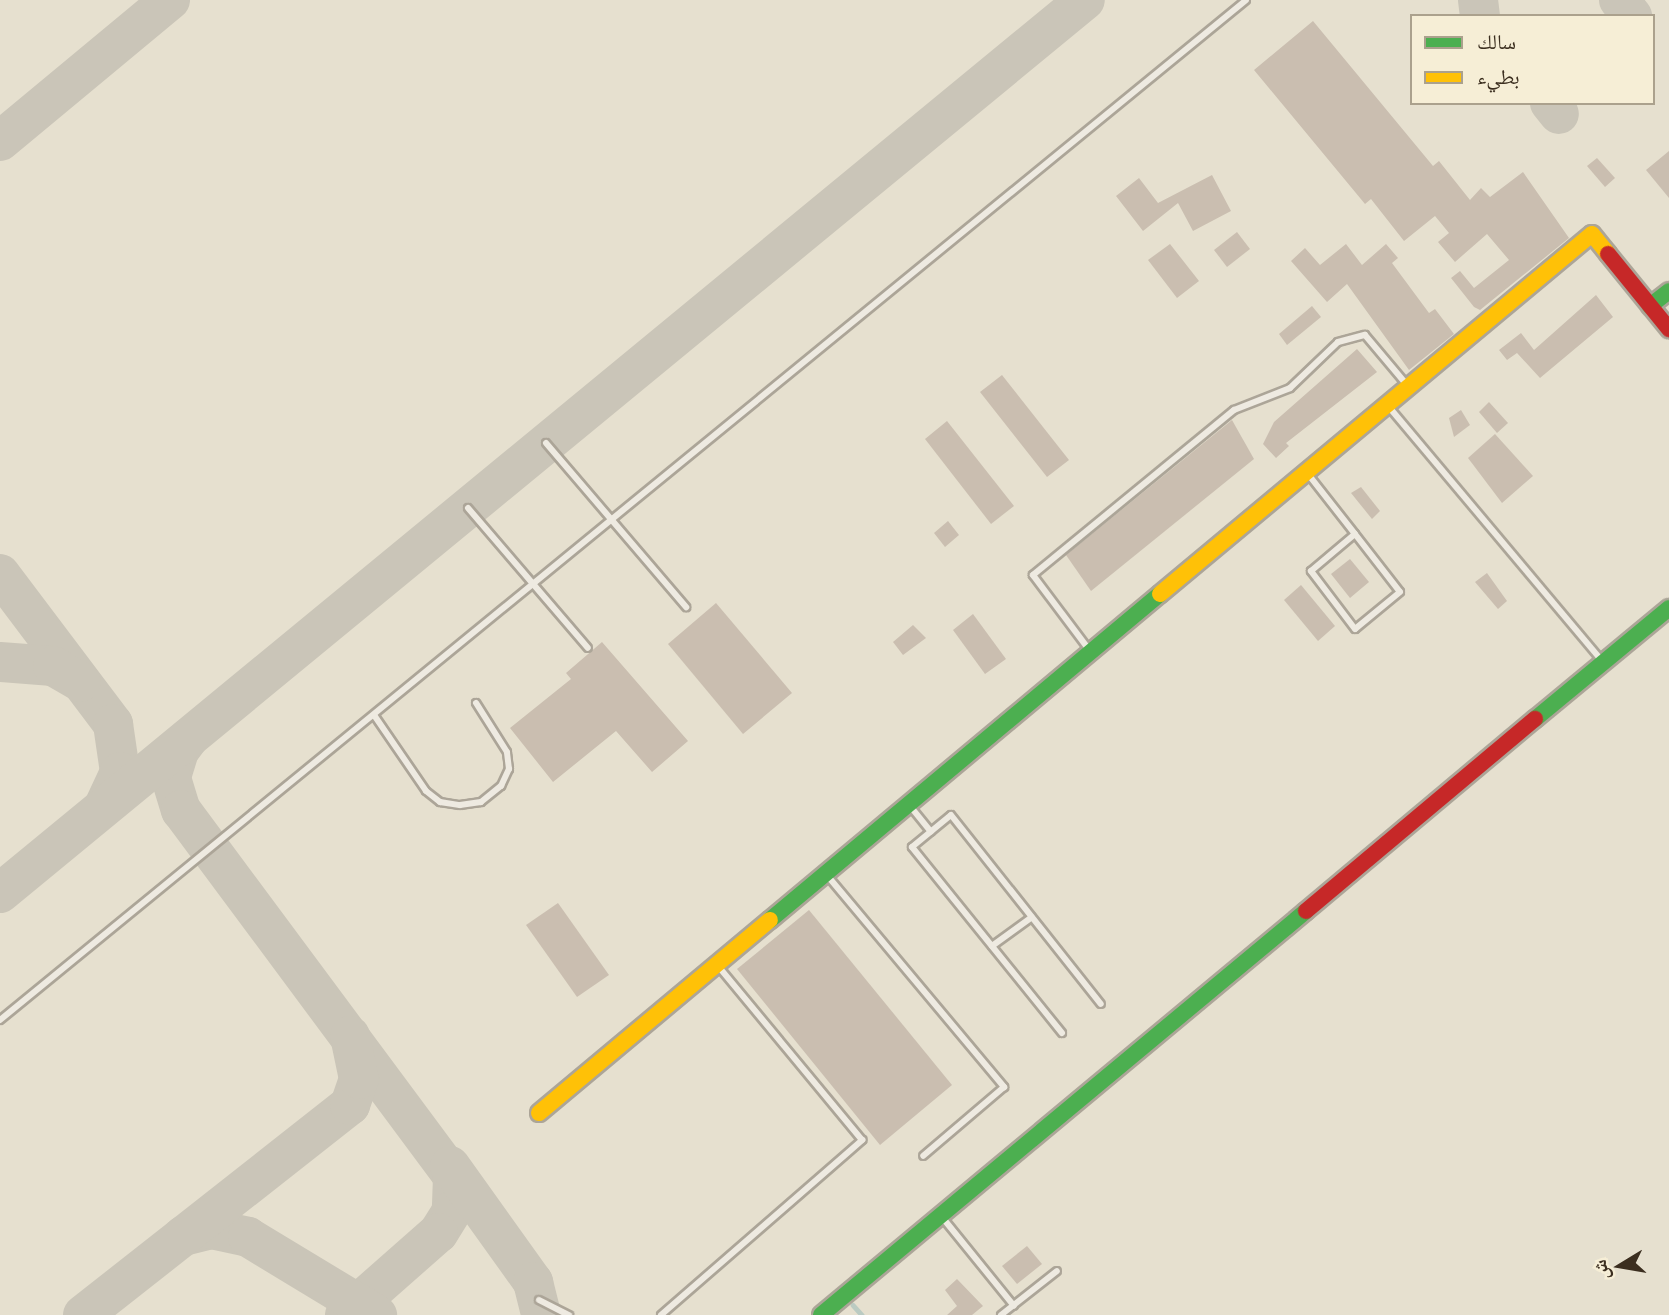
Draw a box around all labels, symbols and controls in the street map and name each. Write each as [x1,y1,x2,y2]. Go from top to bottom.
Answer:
legend [1410,14,1655,105]
text: سالك [1477,24,1516,55]
text: بطيء [1477,59,1520,90]
north arrow [1585,1231,1655,1301]
text: ش [1584,1257,1615,1283]

